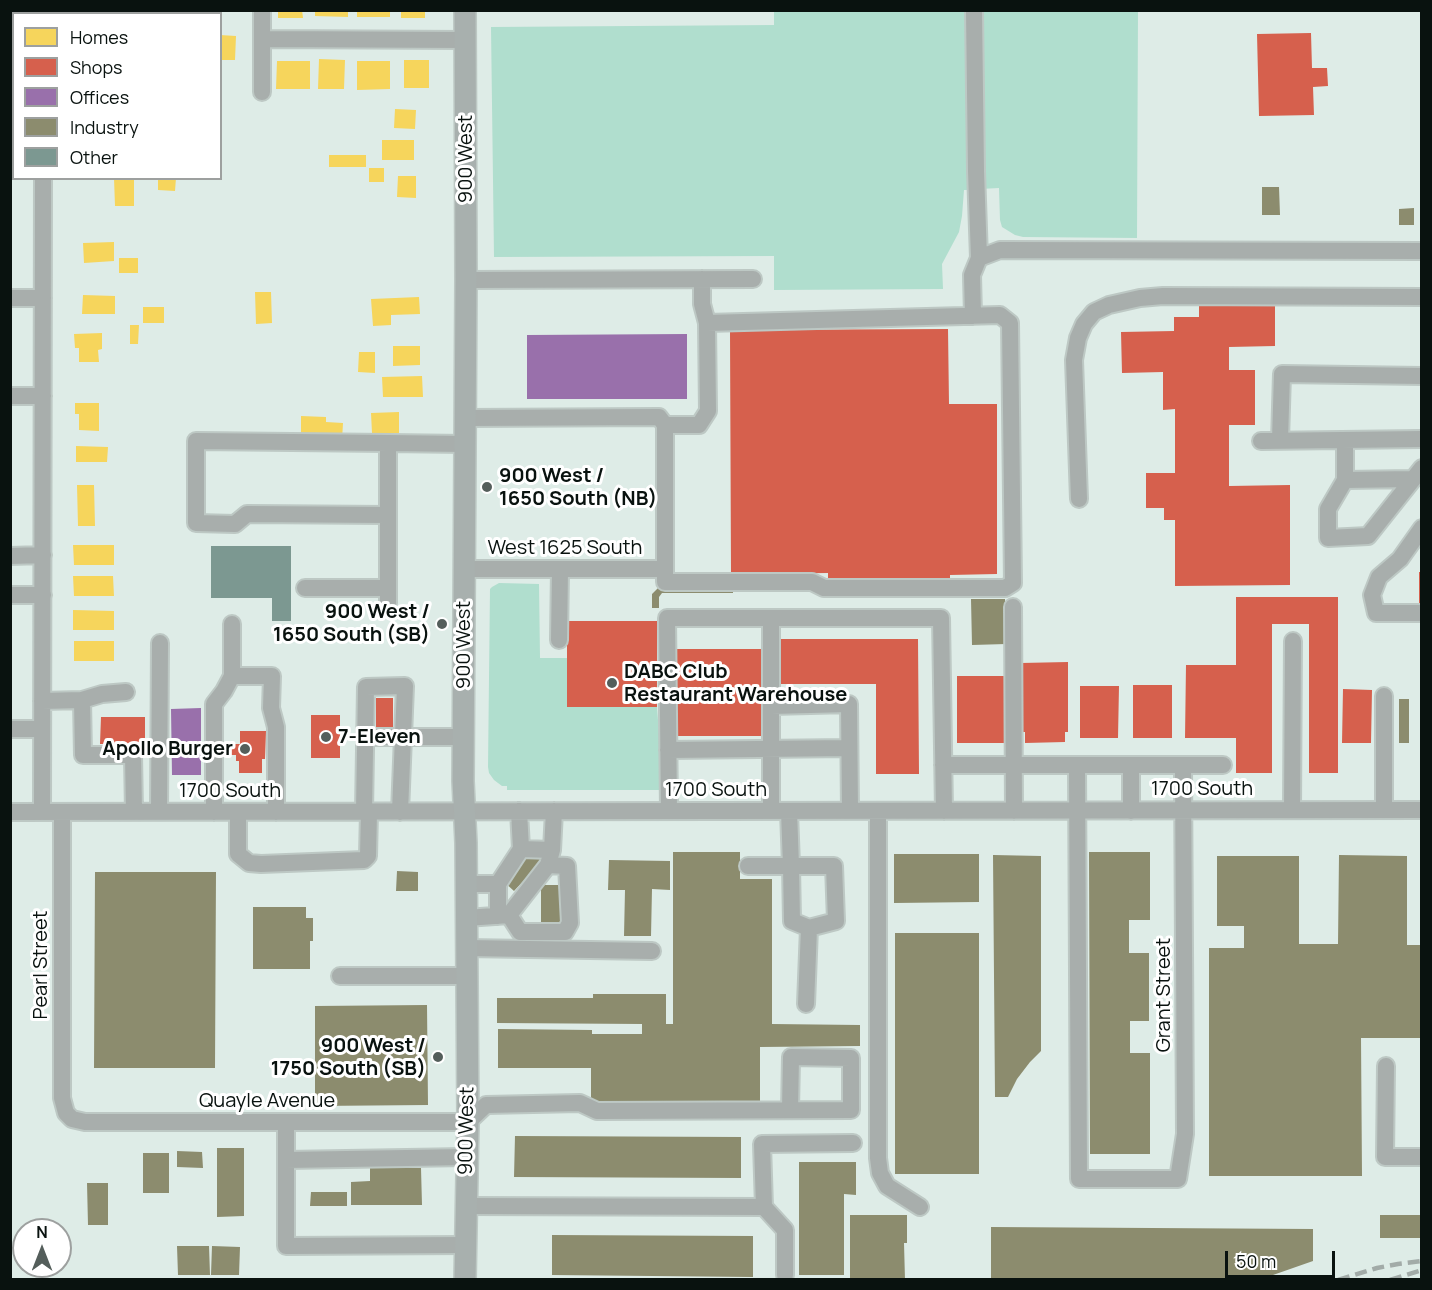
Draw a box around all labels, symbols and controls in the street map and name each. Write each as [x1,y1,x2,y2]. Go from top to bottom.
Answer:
legend [12,12,222,180]
text: Homes [70,25,128,49]
text: Shops [70,55,122,79]
text: Offices [70,85,129,109]
text: Industry [70,115,139,139]
street label: 900 West [454,115,478,203]
text: Other [70,145,118,169]
place label: 900 West / 1650 South (NB) [499,464,657,511]
marker: 900 West / 1650 South (NB) [480,480,494,494]
street label: West 1625 South [488,536,642,560]
place label: 900 West / 1650 South (SB) [273,600,430,647]
street label: 900 West [452,601,476,689]
marker: 900 West / 1650 South (SB) [435,617,449,631]
place label: DABC Club Restaurant Warehouse [624,660,847,707]
marker: DABC Club Restaurant Warehouse [605,676,619,690]
place label: 7-Eleven [338,725,421,749]
marker: 7-Eleven [319,730,333,744]
place label: Apollo Burger [102,737,233,761]
marker: Apollo Burger [238,742,252,756]
street label: 1700 South [1151,777,1253,801]
street label: 1700 South [665,778,767,802]
street label: 1700 South [179,779,281,803]
street label: Pearl Street [29,910,53,1020]
street label: Grant Street [1152,938,1176,1052]
place label: 900 West / 1750 South (SB) [271,1034,426,1081]
marker: 900 West / 1750 South (SB) [431,1050,445,1064]
street label: 900 West [454,1087,480,1175]
street label: Quayle Avenue [199,1089,335,1113]
north arrow [12,1218,72,1278]
text: N [36,1221,48,1243]
scale bar [1228,1239,1338,1277]
text: 50 m [1236,1249,1276,1273]

